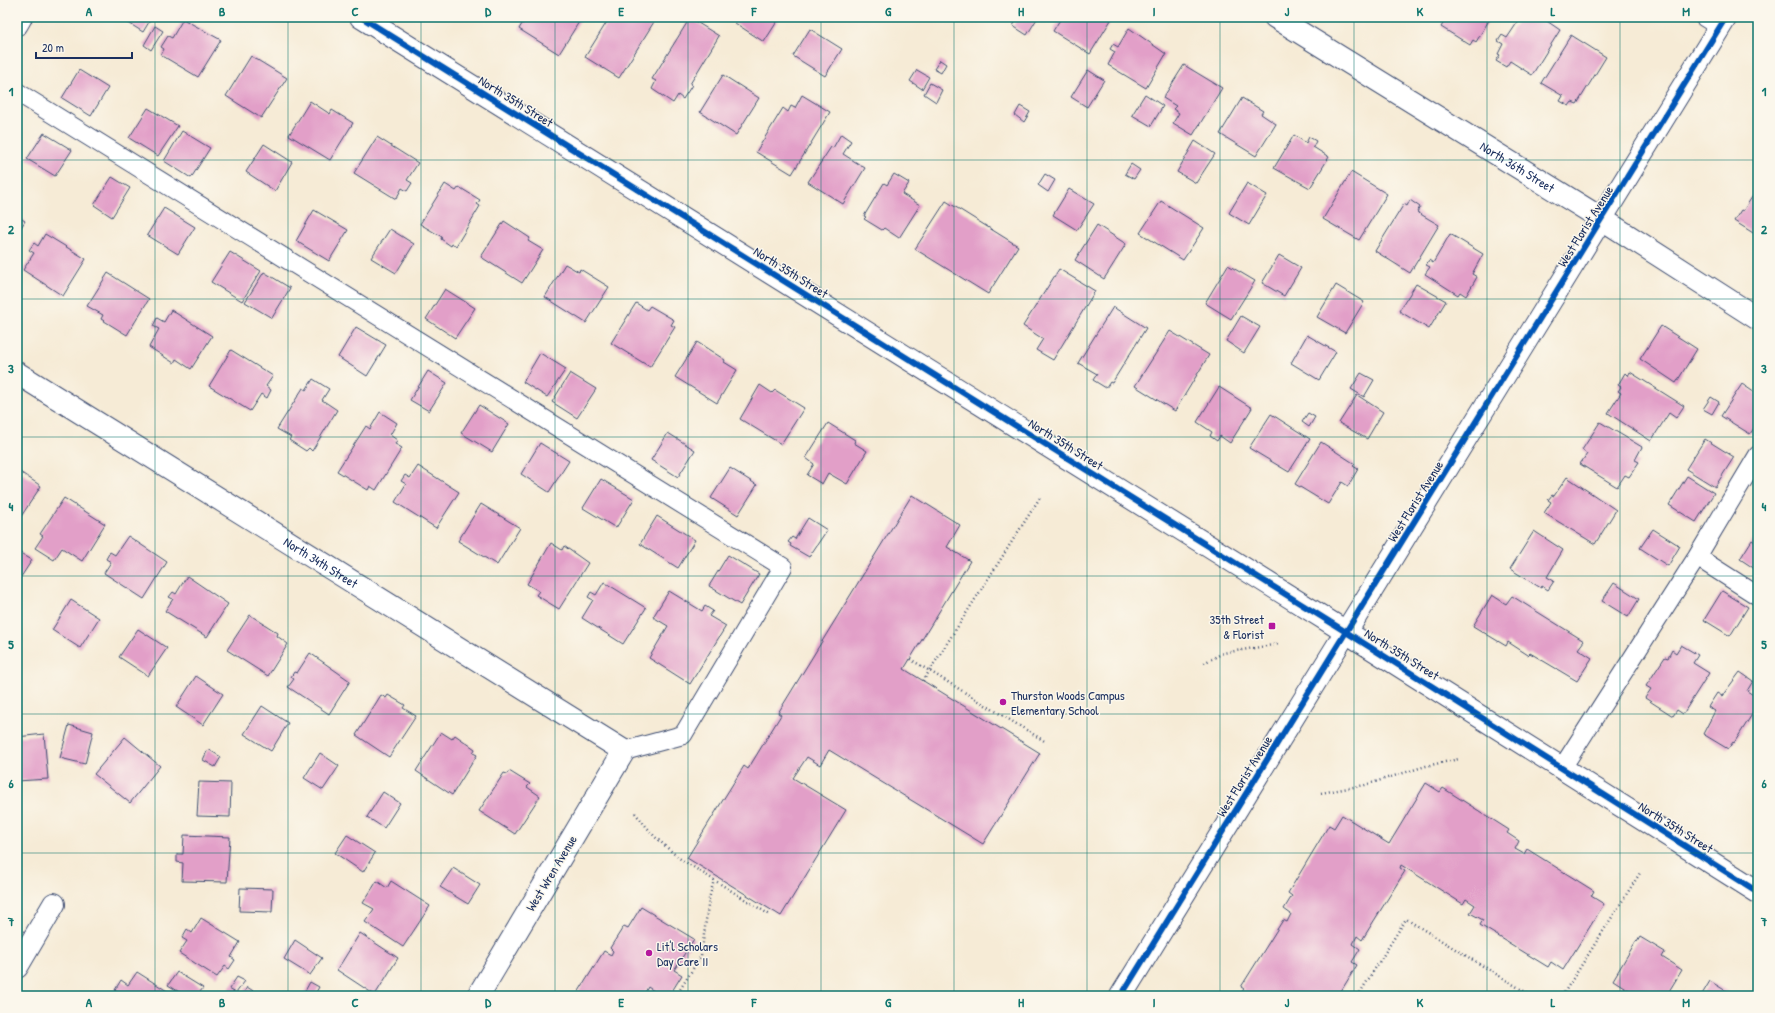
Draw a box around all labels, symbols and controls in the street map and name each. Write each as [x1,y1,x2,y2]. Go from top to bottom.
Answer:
text: A [86,2,93,20]
text: B [219,2,226,20]
text: C [351,2,359,20]
text: D [485,2,492,20]
text: E [618,2,624,20]
text: F [751,2,758,20]
text: G [885,2,892,20]
text: H [1018,2,1024,20]
text: I [1152,2,1156,20]
text: J [1285,2,1290,20]
text: K [1417,2,1424,20]
text: L [1551,2,1556,20]
text: M [1682,2,1690,20]
scale bar [36,34,132,60]
text: 20 m [42,39,64,56]
street label: North 35th Street [475,71,557,131]
text: 1 [9,82,14,100]
text: 1 [1762,82,1767,100]
street label: North 36th Street [1477,137,1559,197]
street label: West Florist Avenue [1553,182,1617,270]
text: 2 [8,220,15,238]
text: 2 [1761,220,1768,238]
street label: North 35th Street [750,242,832,302]
text: 3 [8,359,14,377]
text: 3 [1761,359,1767,377]
street label: North 35th Street [1025,414,1107,474]
street label: West Florist Avenue [1383,457,1447,545]
text: 4 [9,497,14,515]
text: 4 [1762,497,1767,515]
street label: North 34th Street [280,532,362,592]
place label: 35th Street & Florist [1209,610,1265,643]
marker: 35th Street & Florist [1267,621,1277,631]
street label: North 35th Street [1361,624,1443,684]
text: 5 [8,635,14,653]
text: 5 [1761,635,1767,653]
place label: Thurston Woods Campus Elementary School [1011,686,1125,719]
marker: Thurston Woods Campus Elementary School [998,697,1008,707]
street label: West Florist Avenue [1212,732,1276,820]
text: 6 [8,774,14,792]
text: 6 [1761,774,1767,792]
street label: North 35th Street [1635,797,1717,857]
street label: West Wren Avenue [521,832,581,914]
text: 7 [7,912,15,930]
text: 7 [1760,912,1768,930]
place label: Lit'l Scholars Day Care II [657,937,718,970]
marker: Lit'l Scholars Day Care II [644,948,654,958]
text: A [86,993,93,1011]
text: B [219,993,226,1011]
text: C [351,993,359,1011]
text: D [485,993,492,1011]
text: E [618,993,624,1011]
text: F [751,993,758,1011]
text: G [885,993,892,1011]
text: H [1018,993,1024,1011]
text: I [1152,993,1156,1011]
text: J [1285,993,1290,1011]
text: K [1417,993,1424,1011]
text: L [1551,993,1556,1011]
text: M [1682,993,1690,1011]

